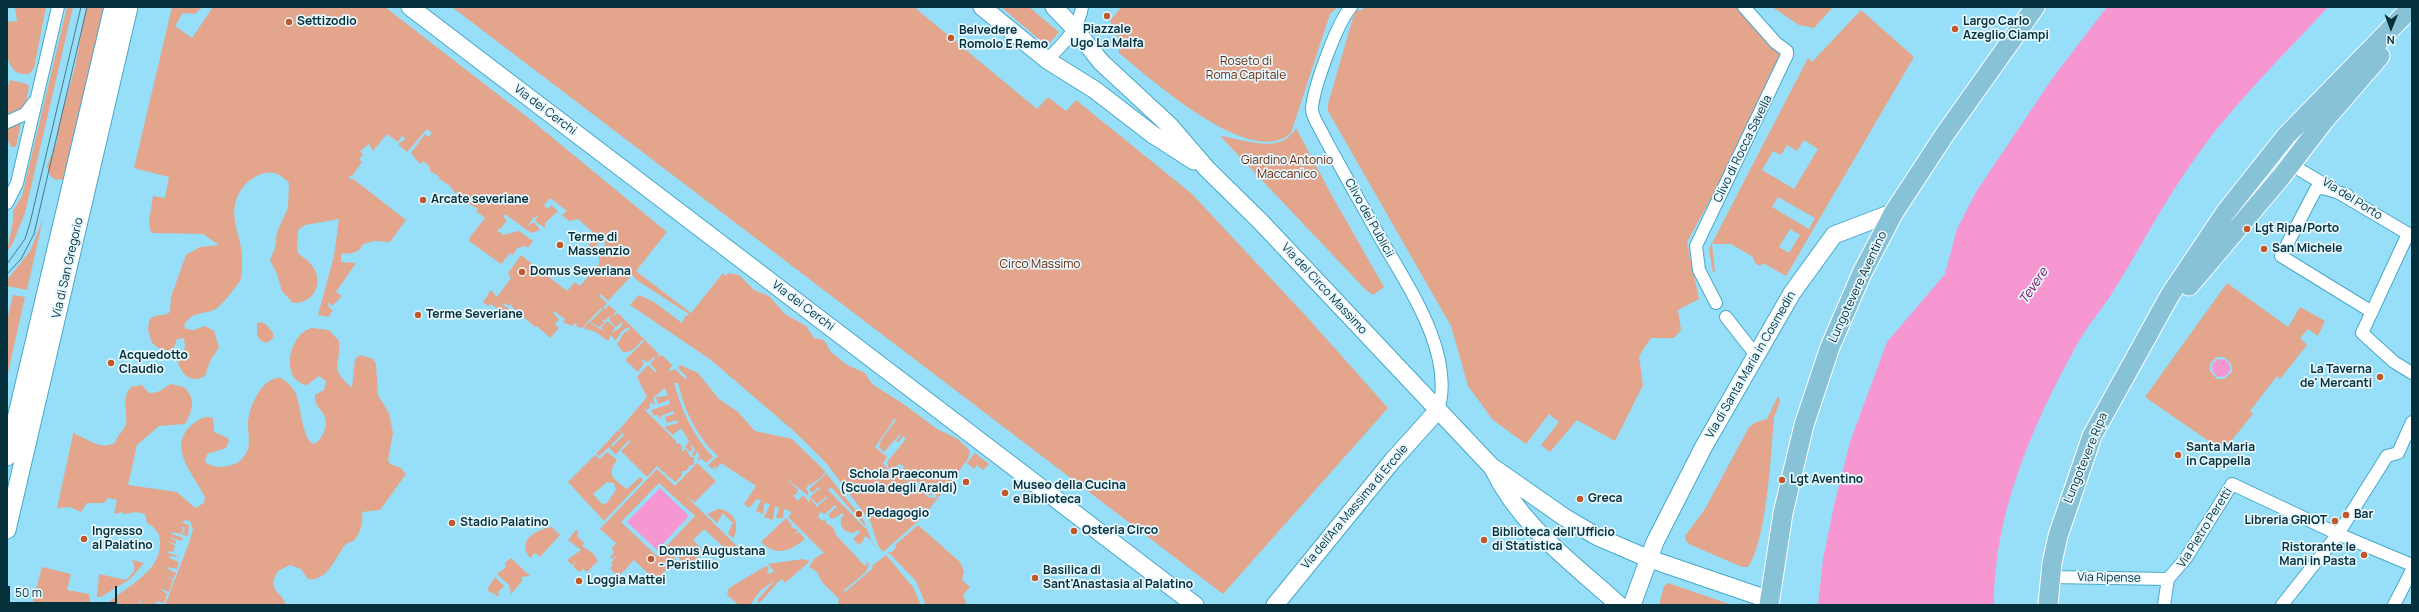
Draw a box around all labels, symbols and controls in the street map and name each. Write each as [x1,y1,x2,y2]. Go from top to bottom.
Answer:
north arrow [2371,8,2411,48]
marker: Piazzale Ugo La Malfa [1102,11,1112,21]
place label: Settizodio [297,15,357,29]
place label: Largo Carlo Azeglio Ciampi [1963,15,2049,43]
marker: Settizodio [284,17,294,27]
place label: Piazzale Ugo La Malfa [1070,23,1144,51]
place label: Belvedere Romolo E Remo [959,24,1048,52]
marker: Largo Carlo Azeglio Ciampi [1950,24,1960,34]
marker: Belvedere Romolo E Remo [946,33,956,43]
text: N [2387,33,2395,48]
park label: Roseto di Roma Capitale [1206,55,1286,83]
street label: Via dei Cerchi [511,82,579,138]
street label: Clivo di Rocca Savella [1711,93,1775,205]
park label: Giardino Antonio Maccanico [1241,154,1333,182]
street label: Via del Porto [2319,175,2385,223]
street label: Clivo dei Publicii [1341,176,1397,260]
place label: Arcate severiane [431,193,529,207]
marker: Arcate severiane [418,195,428,205]
street label: Via di San Gregorio [49,216,87,320]
place label: Lgt Ripa/Porto [2255,222,2339,236]
marker: Lgt Ripa/Porto [2242,224,2252,234]
street label: Lungotevere Aventino [1826,229,1890,345]
place label: Terme di Massenzio [568,231,630,259]
marker: Terme di Massenzio [555,240,565,250]
street label: Via del Circo Massimo [1278,241,1370,337]
place label: San Michele [2272,242,2343,256]
marker: San Michele [2259,244,2269,254]
park label: Circo Massimo [1000,258,1080,272]
place label: Domus Severiana [530,265,631,279]
water label: Tevere [2016,265,2052,307]
marker: Domus Severiana [517,267,527,277]
street label: Via dei Cerchi [769,278,837,334]
street label: Via di Santa Maria in Cosmedin [1703,289,1799,441]
place label: Terme Severiane [426,308,523,322]
marker: Terme Severiane [413,310,423,320]
place label: Acquedotto Claudio [119,349,188,377]
marker: Acquedotto Claudio [106,358,116,368]
place label: La Taverna de' Mercanti [2300,363,2372,391]
marker: La Taverna de' Mercanti [2375,372,2385,382]
street label: Lungotevere Ripa [2061,411,2111,505]
place label: Santa Maria in Cappella [2186,441,2255,469]
street label: Via dell'Ara Massima di Ercole [1299,442,1411,572]
marker: Santa Maria in Cappella [2173,450,2183,460]
place label: Schola Praeconum (Scuola degli Araldi) [840,468,958,496]
place label: Lgt Aventino [1790,473,1863,487]
marker: Lgt Aventino [1777,475,1787,485]
marker: Schola Praeconum (Scuola degli Araldi) [961,477,971,487]
place label: Museo della Cucina e Biblioteca [1013,479,1126,507]
street label: Via Pietro Peretti [2175,485,2235,571]
marker: Museo della Cucina e Biblioteca [1000,488,1010,498]
place label: Greca [1588,492,1622,506]
marker: Greca [1575,494,1585,504]
place label: Pedagogio [867,507,929,521]
place label: Bar [2354,508,2373,522]
marker: Pedagogio [854,509,864,519]
marker: Bar [2341,510,2351,520]
place label: Libreria GRIOT [2244,514,2327,528]
place label: Stadio Palatino [460,516,549,530]
marker: Libreria GRIOT [2330,516,2340,526]
marker: Stadio Palatino [447,518,457,528]
place label: Osteria Circo [1082,524,1158,538]
place label: Ingresso al Palatino [92,525,153,553]
marker: Osteria Circo [1069,526,1079,536]
place label: Biblioteca dell'Ufficio di Statistica [1492,526,1615,554]
marker: Ingresso al Palatino [79,534,89,544]
marker: Biblioteca dell'Ufficio di Statistica [1479,535,1489,545]
place label: Ristorante le Mani in Pasta [2279,541,2356,569]
place label: Domus Augustana - Peristilio [659,545,765,573]
marker: Ristorante le Mani in Pasta [2359,550,2369,560]
marker: Domus Augustana - Peristilio [646,554,656,564]
place label: Basilica di Sant'Anastasia al Palatino [1043,564,1193,592]
street label: Via Ripense [2077,570,2141,586]
marker: Basilica di Sant'Anastasia al Palatino [1030,573,1040,583]
place label: Loggia Mattei [587,574,666,588]
marker: Loggia Mattei [574,576,584,586]
scale bar [10,578,119,604]
text: 50 m [15,584,42,601]

